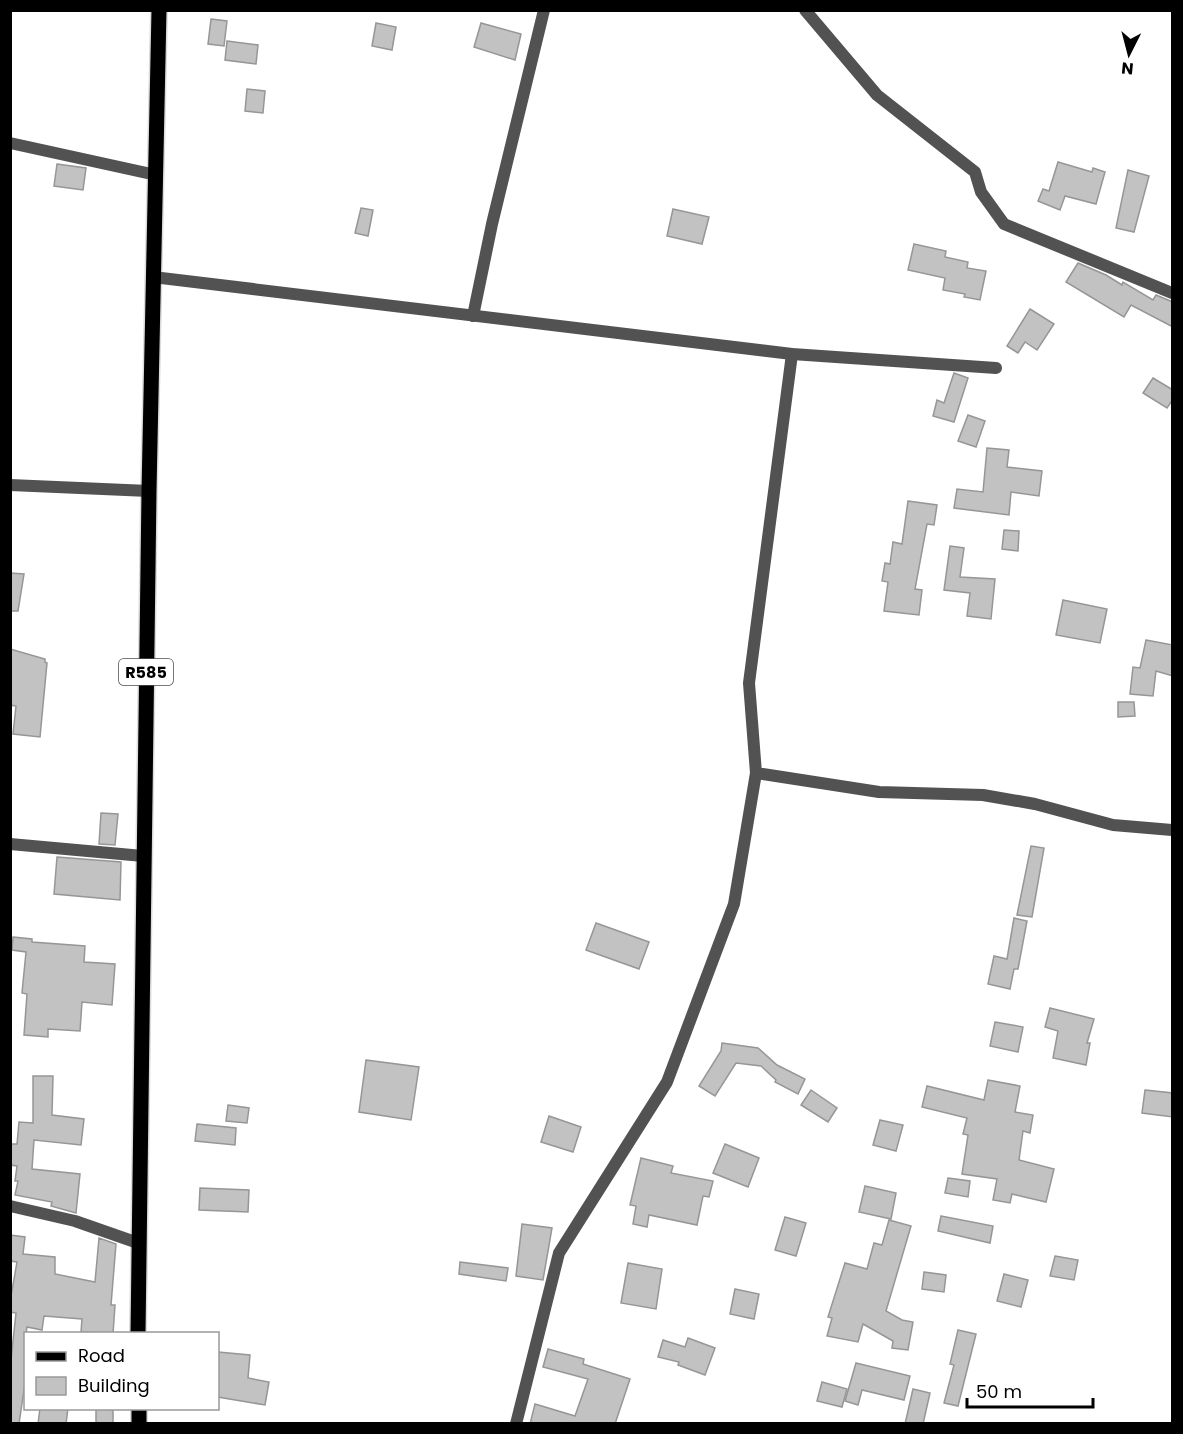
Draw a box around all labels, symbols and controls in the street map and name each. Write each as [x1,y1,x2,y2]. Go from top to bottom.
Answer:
north arrow [1099,24,1159,84]
text: N [1120,56,1135,80]
road number: R585 [119,659,173,685]
legend [24,1332,219,1410]
text: Road [78,1343,125,1368]
scale bar [967,1371,1093,1409]
text: Building [78,1373,150,1398]
text: 50 m [976,1379,1022,1404]

